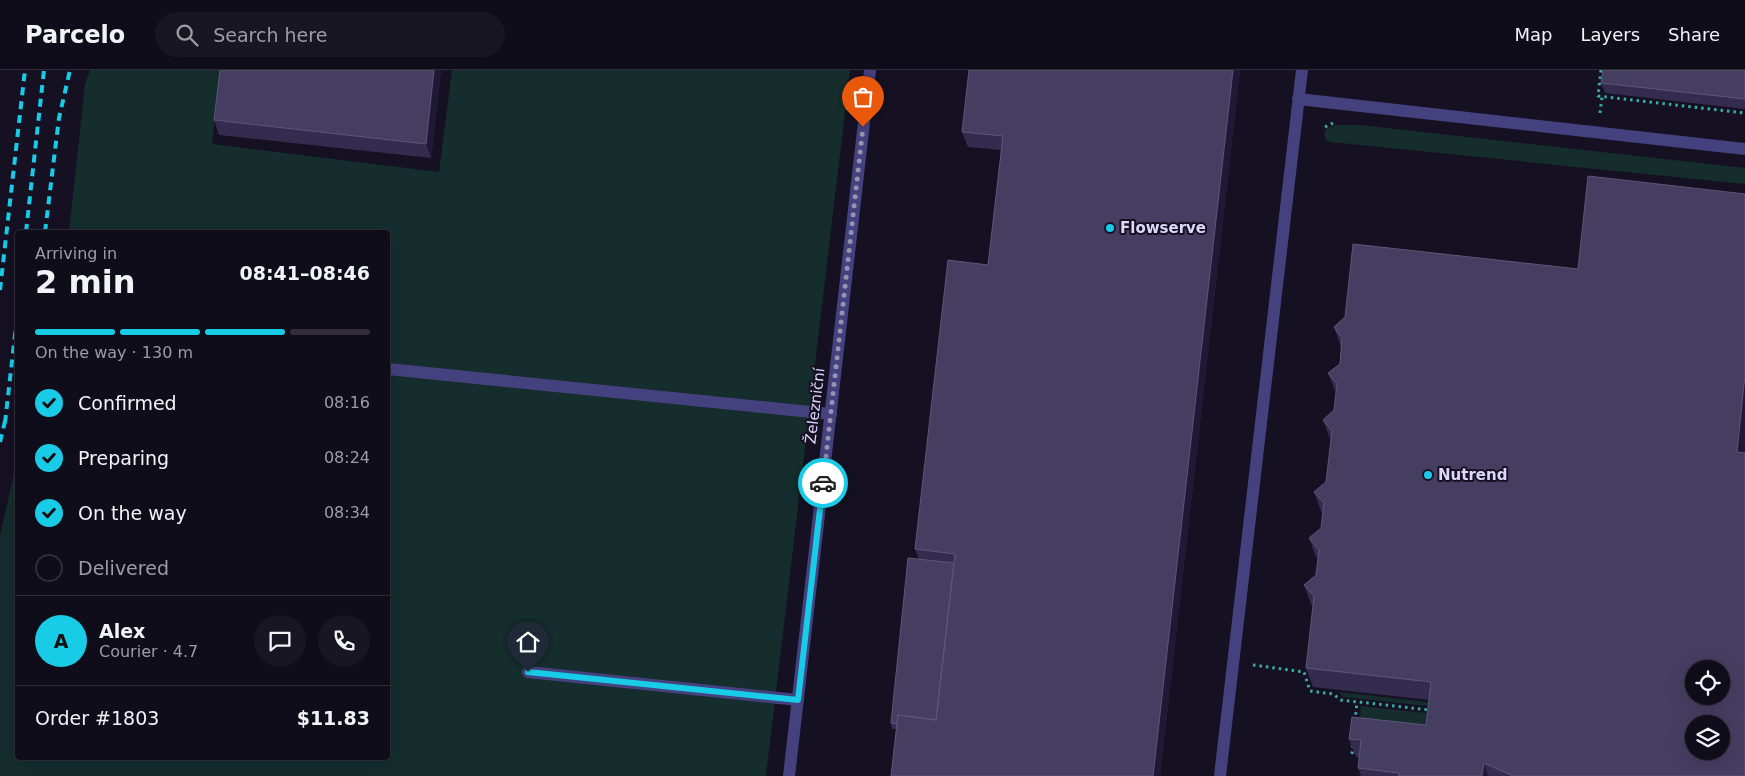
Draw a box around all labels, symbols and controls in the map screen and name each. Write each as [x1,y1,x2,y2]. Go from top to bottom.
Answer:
search box [155,12,505,57]
text: Parcelo [25,21,125,49]
icon: search [173,21,201,49]
text: Search here [213,24,327,46]
text: Map [1514,24,1552,45]
text: Layers [1580,24,1640,45]
text: Share [1668,24,1720,45]
pin [842,76,884,127]
icon: bag [849,83,877,111]
place label: Flowserve [1120,219,1206,237]
marker: Flowserve [1104,222,1116,234]
text: Arriving in [35,244,117,263]
text: 08:41–08:46 [240,262,370,284]
text: 2 min [35,263,136,301]
text: On the way · 130 m [35,343,193,362]
street label: Železniční [800,366,829,445]
icon: check [35,389,63,417]
text: Confirmed [78,392,177,414]
text: 08:16 [324,393,370,412]
icon: check [35,444,63,472]
text: Preparing [78,447,169,469]
text: 08:24 [324,448,370,467]
courier [798,458,848,508]
place label: Nutrend [1438,466,1507,484]
icon: car [809,469,837,497]
marker: Nutrend [1422,469,1434,481]
icon: check [35,499,63,527]
text: On the way [78,502,187,524]
text: 08:34 [324,503,370,522]
text: Delivered [78,557,169,579]
button: chat [254,615,306,667]
button: phone [318,615,370,667]
text: Alex [99,620,145,642]
pin [507,621,549,672]
icon: home [514,628,542,656]
text: A [54,630,68,652]
text: Courier · 4.7 [99,642,198,661]
map controls [1685,660,1730,760]
button: locate [1685,660,1730,705]
text: Order #1803 [35,707,159,729]
text: $11.83 [297,707,370,729]
button: layers [1685,715,1730,760]

